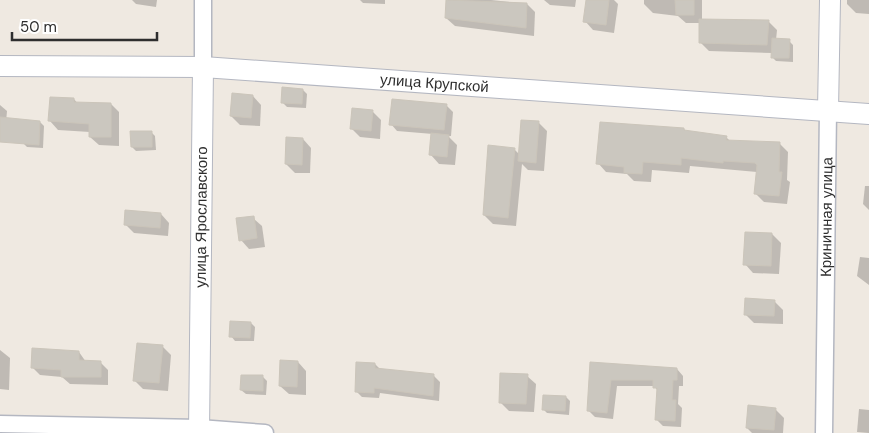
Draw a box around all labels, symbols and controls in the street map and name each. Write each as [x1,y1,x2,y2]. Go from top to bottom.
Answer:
scale bar [12,10,158,42]
text: 50 m [20,17,57,37]
street label: улица Крупской [379,70,489,97]
street label: улица Ярославского [191,146,212,288]
street label: Криничная улица [816,156,837,277]

